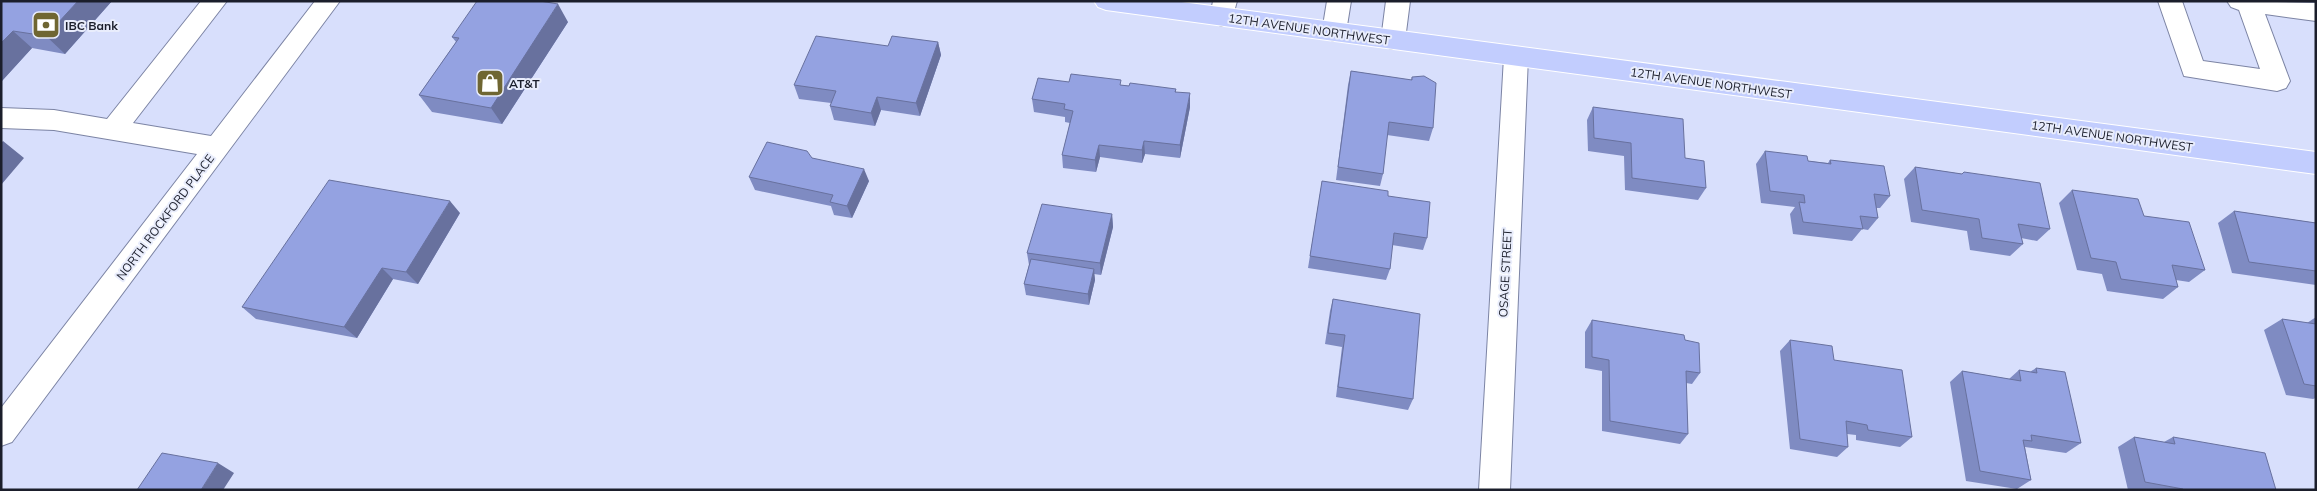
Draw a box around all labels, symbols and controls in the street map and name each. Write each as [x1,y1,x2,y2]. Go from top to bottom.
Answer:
bank icon: IBC Bank [31,10,61,40]
street label: 12TH AVENUE NORTHWEST [1227,10,1392,48]
place label: IBC Bank [65,18,118,33]
street label: 12TH AVENUE NORTHWEST [1629,64,1794,102]
shop icon: AT&T [475,68,505,98]
place label: AT&T [509,76,540,91]
street label: 12TH AVENUE NORTHWEST [2030,117,2195,155]
street label: NORTH ROCKFORD PLACE [113,151,217,283]
street label: OSAGE STREET [1495,228,1515,318]

